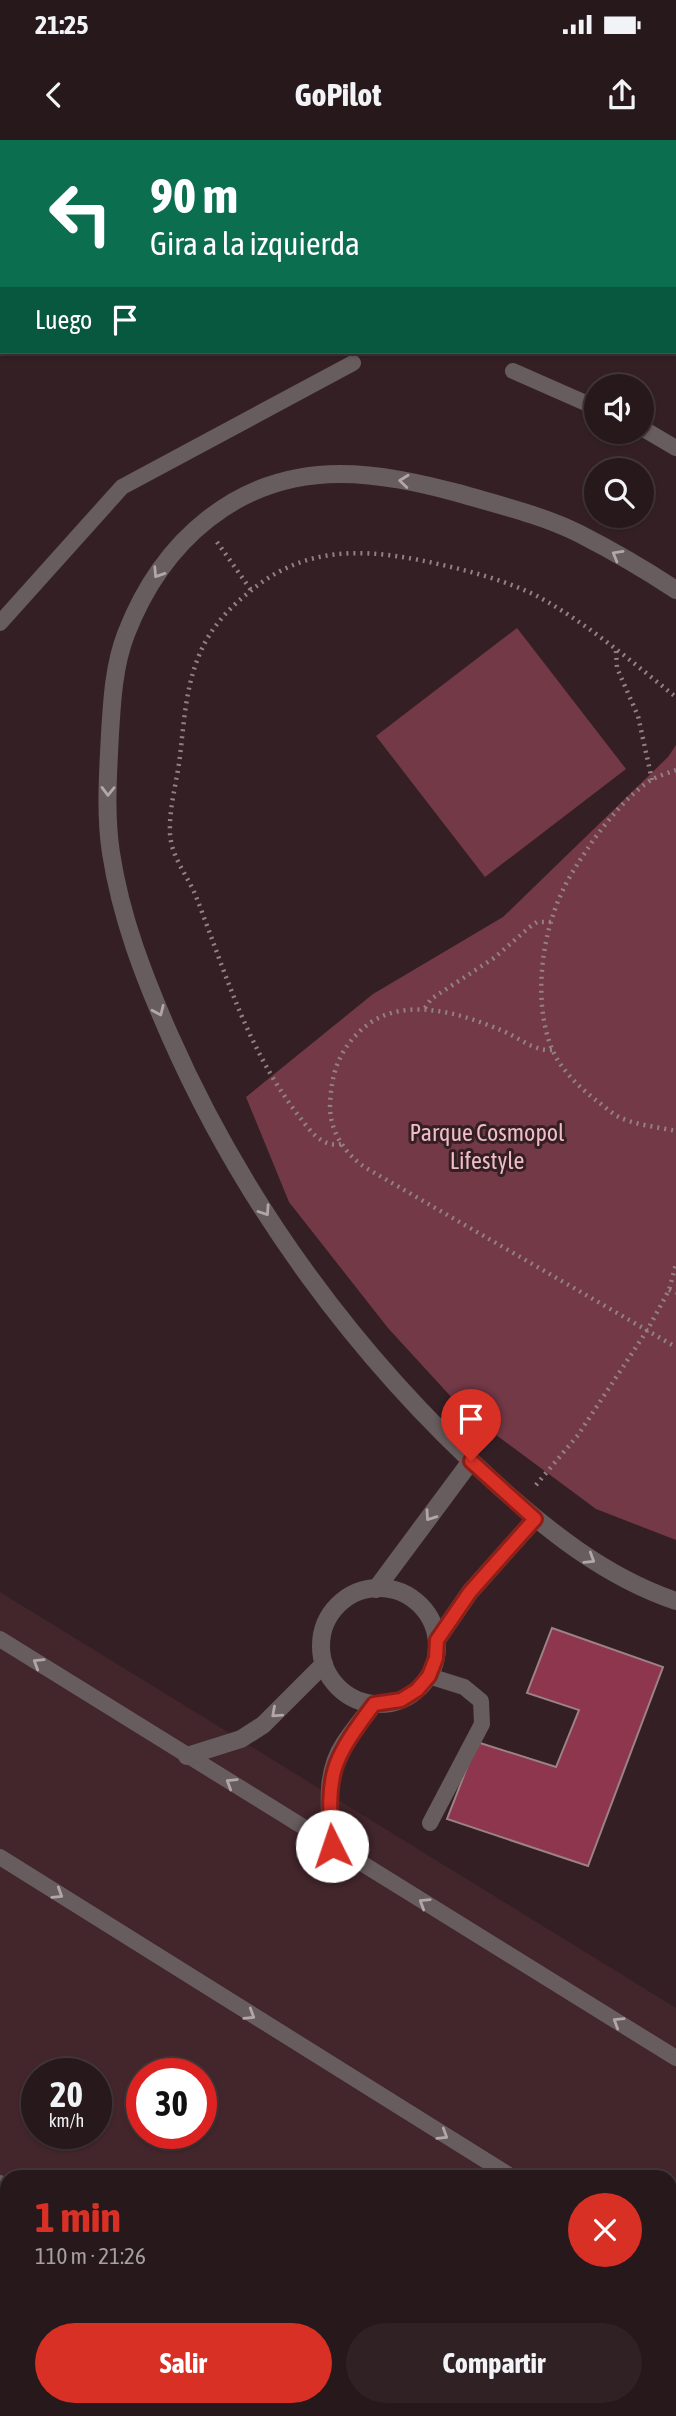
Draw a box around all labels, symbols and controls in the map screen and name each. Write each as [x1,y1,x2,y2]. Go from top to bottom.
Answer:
text: 21:25 [35,10,89,40]
icon: back [35,76,73,114]
text: GoPilot [294,76,382,113]
icon: share [603,76,641,114]
text: 90 m [150,167,238,223]
icon: left [35,168,126,259]
text: Gira a la izquierda [150,225,360,262]
icon: arrive [106,301,144,339]
text: Luego [35,305,92,335]
map controls [584,374,654,528]
button: sound [584,374,654,444]
button: search [584,458,654,528]
one-way arrow [398,473,409,488]
one-way arrow [612,550,624,563]
one-way arrow [153,565,166,578]
one-way arrow [100,786,115,797]
one-way arrow [151,1003,165,1016]
park label: Parque Cosmopol Lifestyle [410,1119,565,1174]
one-way arrow [257,1203,269,1216]
pin [441,1389,501,1461]
icon: arrive [452,1400,490,1438]
one-way arrow [426,1508,438,1521]
one-way arrow [583,1550,596,1563]
one-way arrow [32,1658,45,1671]
one-way arrow [271,1705,284,1717]
one-way arrow [226,1778,239,1791]
position arrow [295,1809,369,1883]
one-way arrow [50,1886,63,1899]
one-way arrow [419,1898,432,1911]
one-way arrow [243,2007,256,2020]
one-way arrow [613,2018,626,2031]
speed limit sign: 30 [126,2058,217,2149]
text: 20 [50,2074,83,2114]
text: km/h [49,2110,84,2131]
one-way arrow [436,2127,449,2140]
text: 1 min [35,2193,121,2241]
button: close [568,2193,642,2267]
text: 110 m · 21:26 [35,2243,146,2269]
button: Salir [35,2323,332,2403]
button: Compartir [346,2323,642,2403]

